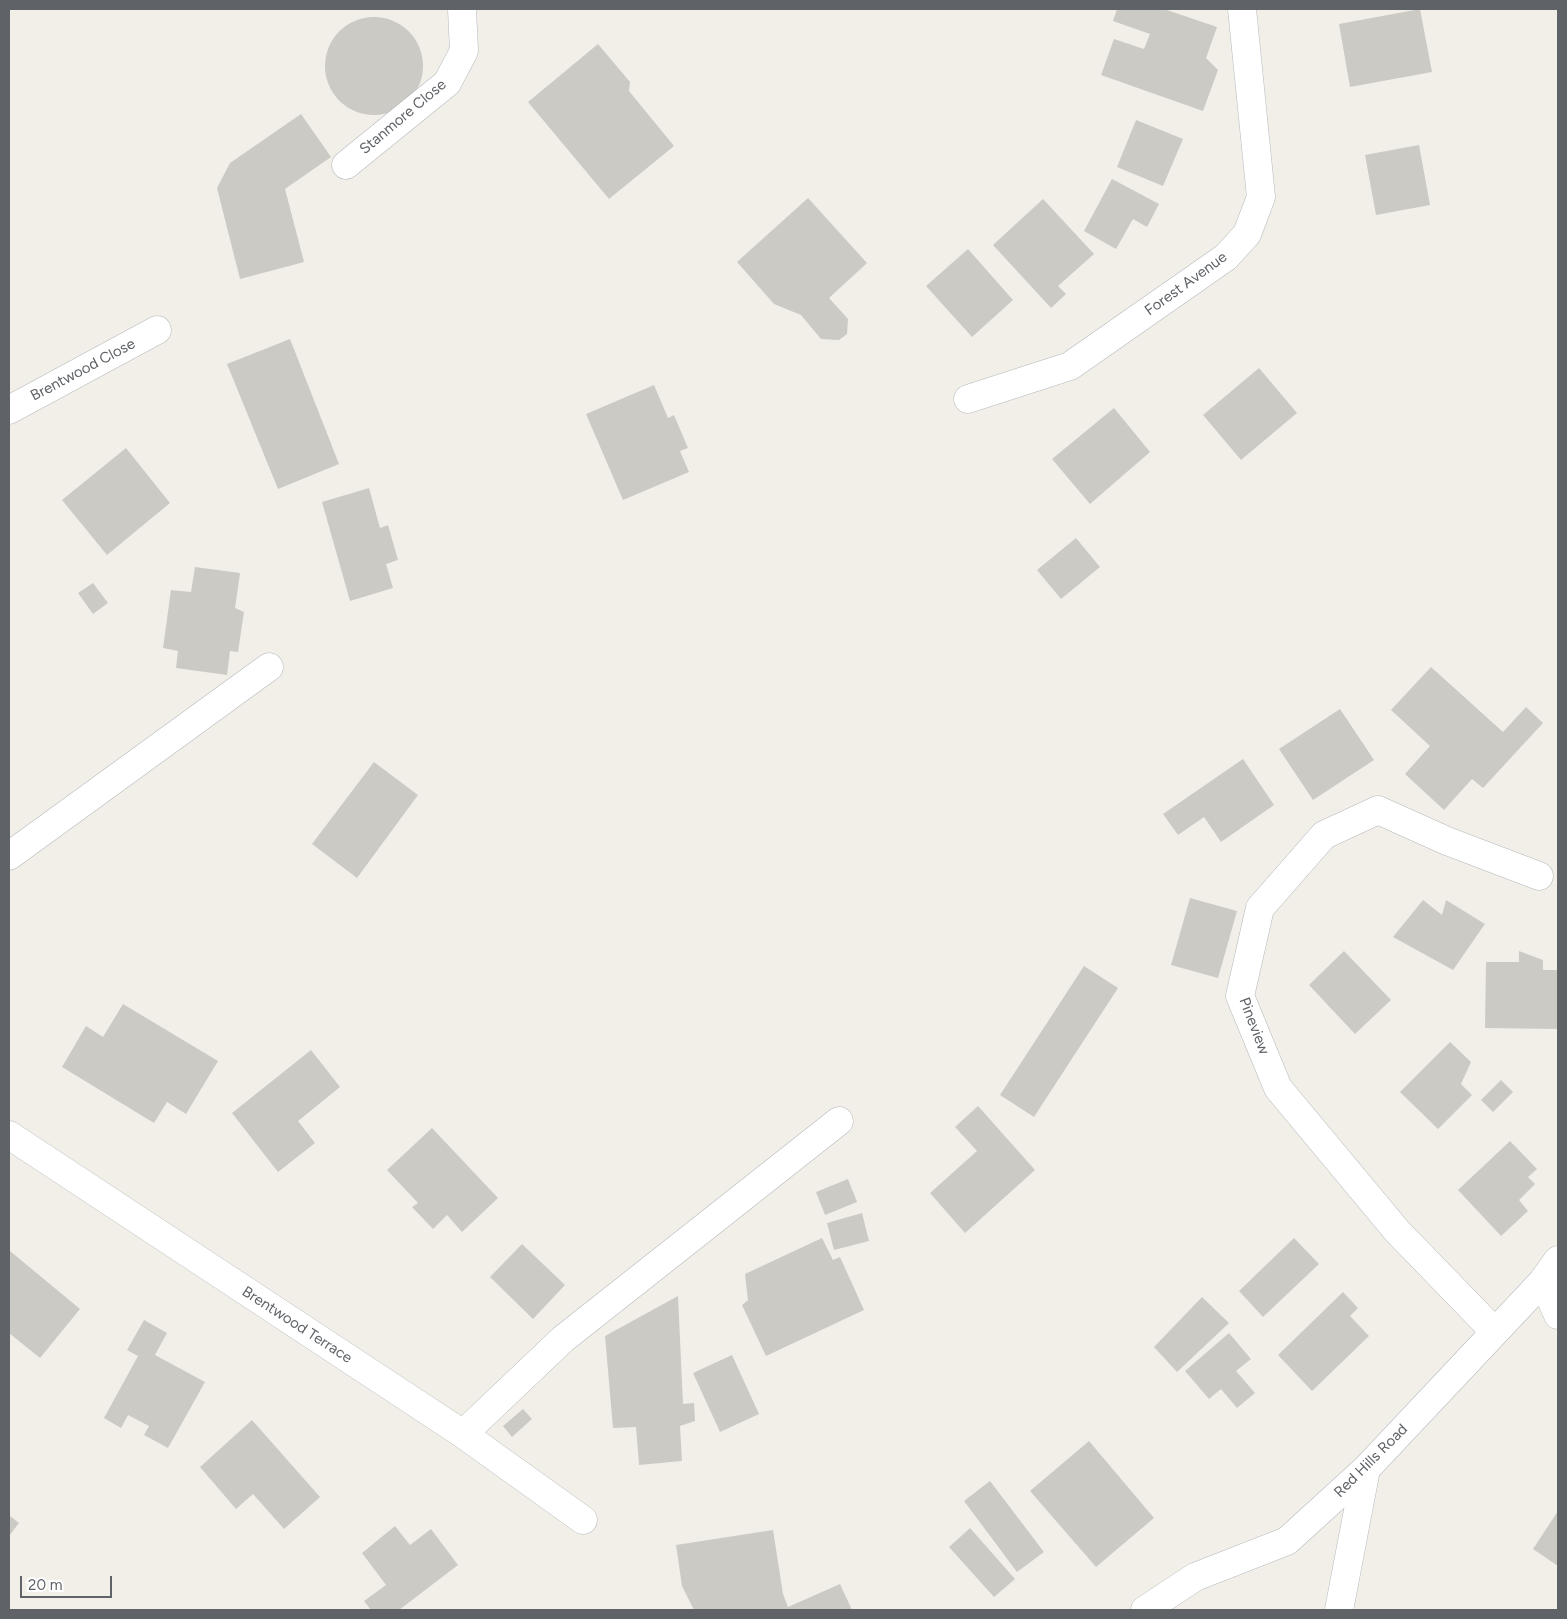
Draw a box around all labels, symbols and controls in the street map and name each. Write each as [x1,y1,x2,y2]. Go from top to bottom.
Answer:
street label: Stanmore Close [356,76,450,158]
street label: Forest Avenue [1141,248,1231,320]
street label: Brentwood Close [28,335,138,405]
street label: Pineview [1235,995,1273,1057]
street label: Brentwood Terrace [239,1283,355,1367]
street label: Red Hills Road [1330,1420,1412,1502]
scale bar [22,1566,115,1598]
text: 20 m [28,1576,62,1594]

